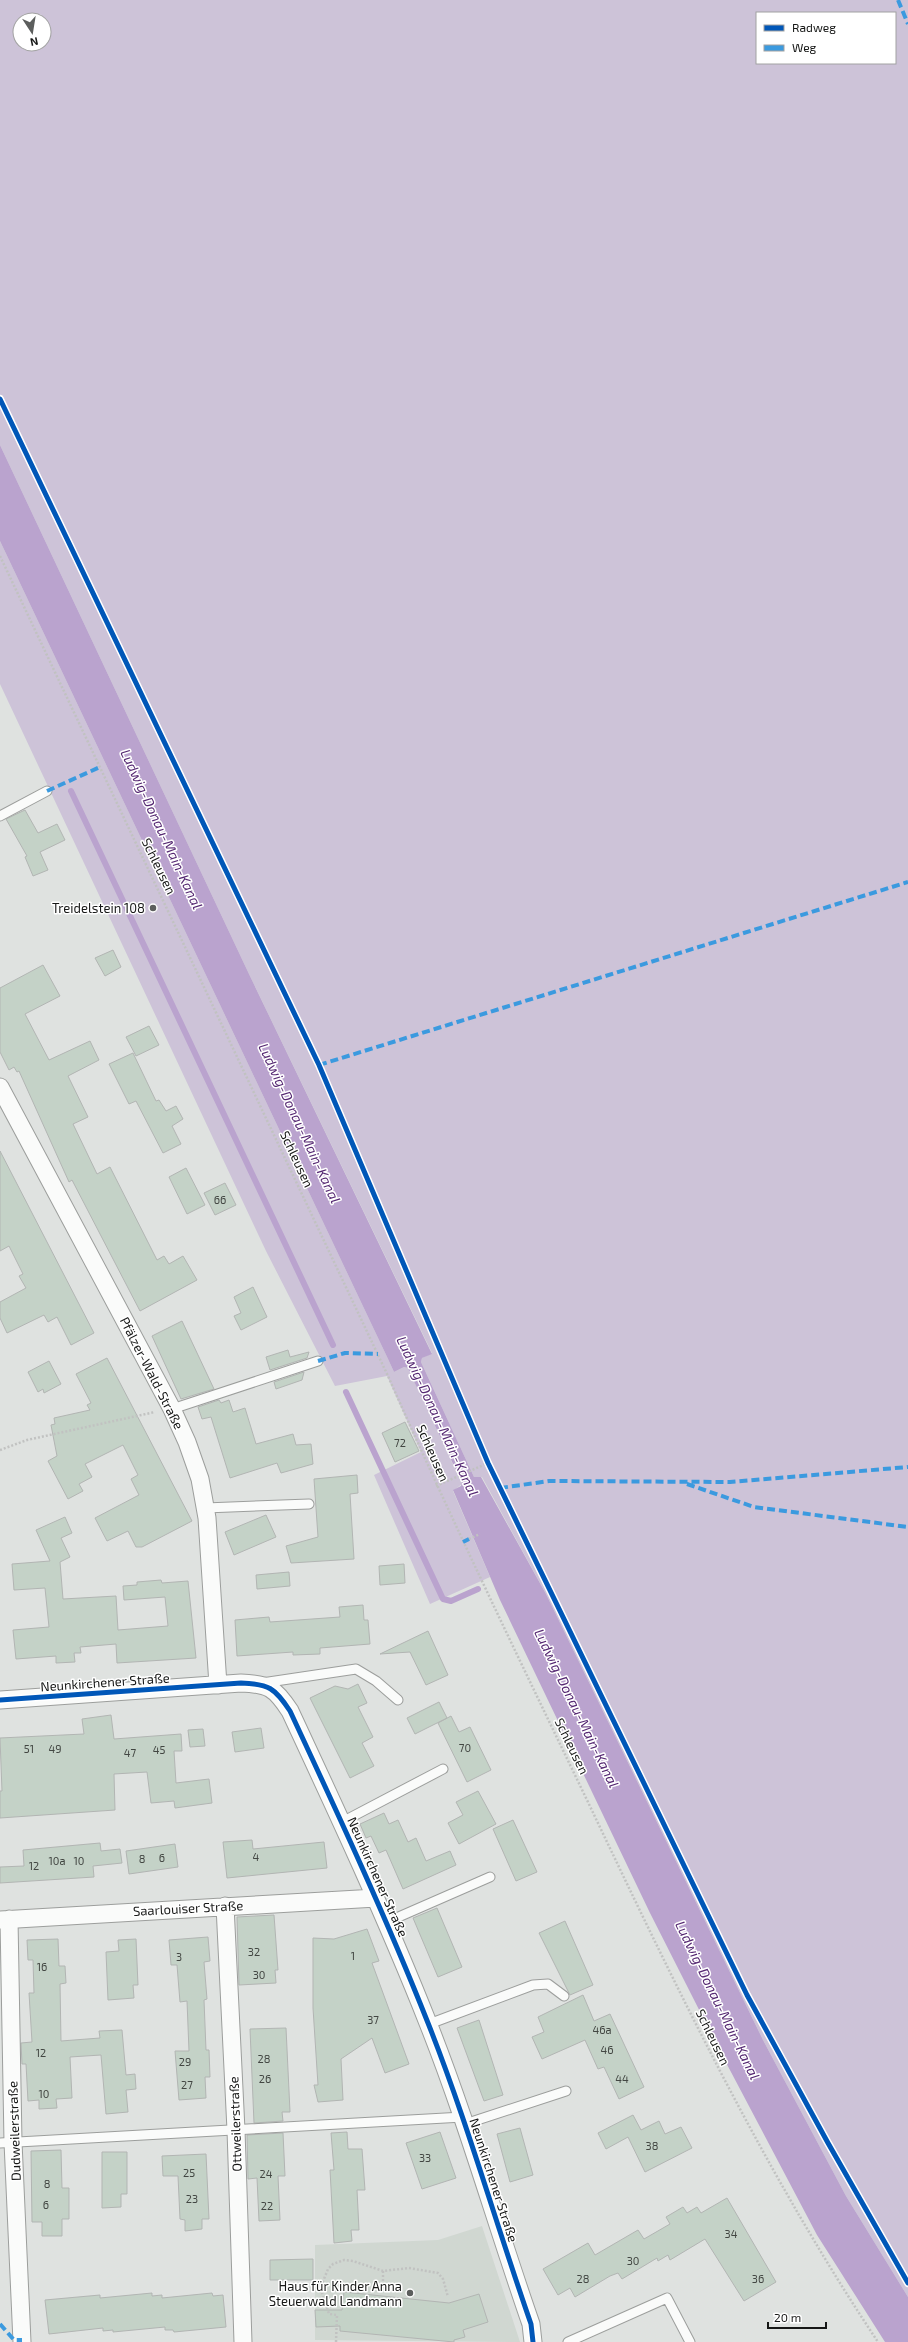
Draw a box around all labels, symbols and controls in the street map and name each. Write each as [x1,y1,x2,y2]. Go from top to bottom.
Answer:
north arrow [12,12,52,52]
legend [756,12,896,64]
text: Radweg [792,20,836,34]
text: N [29,35,39,49]
text: Weg [792,40,817,54]
water label: Ludwig-Donau-Main-Kanal [117,746,207,912]
street label: Schleusen [139,835,179,897]
place label: Treidelstein 108 [52,900,145,916]
marker: Treidelstein 108 [148,903,158,913]
water label: Ludwig-Donau-Main-Kanal [255,1040,345,1206]
street label: Schleusen [277,1128,317,1190]
house number: 66 [214,1193,226,1206]
street label: Pfälzer-Wald-Straße [117,1314,187,1432]
water label: Ludwig-Donau-Main-Kanal [393,1333,483,1499]
street label: Schleusen [413,1422,453,1484]
house number: 72 [394,1436,406,1449]
water label: Ludwig-Donau-Main-Kanal [531,1626,623,1790]
street label: Neunkirchener Straße [40,1670,170,1694]
street label: Schleusen [552,1715,592,1777]
house number: 70 [459,1741,471,1754]
house number: 51 [24,1742,34,1755]
house number: 49 [48,1742,62,1755]
house number: 45 [153,1743,165,1756]
house number: 47 [124,1746,137,1759]
street label: Neunkirchener Straße [344,1815,412,1939]
house number: 4 [253,1850,260,1863]
house number: 6 [159,1851,165,1864]
house number: 8 [139,1852,145,1865]
house number: 10a [48,1854,66,1867]
house number: 10 [73,1854,85,1867]
house number: 12 [29,1859,39,1872]
street label: Saarlouiser Straße [132,1897,244,1919]
water label: Ludwig-Donau-Main-Kanal [672,1918,764,2082]
house number: 32 [248,1945,260,1958]
house number: 1 [351,1949,355,1962]
house number: 3 [176,1950,182,1963]
house number: 16 [37,1960,47,1973]
house number: 30 [253,1968,265,1981]
street label: Schleusen [693,2006,733,2068]
house number: 37 [367,2013,379,2026]
house number: 46a [592,2023,612,2036]
house number: 46 [600,2043,614,2056]
house number: 12 [36,2046,46,2059]
house number: 28 [258,2052,270,2065]
house number: 29 [179,2055,191,2068]
house number: 26 [259,2072,271,2085]
house number: 44 [615,2072,629,2085]
street label: Ottweilerstraße [225,2076,245,2172]
house number: 27 [181,2078,193,2091]
street label: Dudweilerstraße [4,2081,24,2181]
house number: 10 [38,2087,50,2100]
street label: Neunkirchener Straße [466,2116,522,2244]
house number: 38 [646,2139,658,2152]
house number: 33 [419,2151,431,2164]
house number: 25 [183,2166,195,2179]
house number: 24 [260,2167,273,2180]
house number: 8 [44,2177,50,2190]
house number: 23 [186,2192,198,2205]
house number: 6 [43,2198,49,2211]
house number: 22 [261,2199,273,2212]
house number: 34 [725,2227,738,2240]
house number: 30 [627,2254,639,2267]
house number: 28 [577,2272,589,2285]
house number: 36 [752,2272,764,2285]
place label: Haus für Kinder Anna Steuerwald Landmann [269,2278,402,2309]
marker: Haus für Kinder Anna Steuerwald Landmann [405,2288,415,2298]
scale bar [768,2304,826,2330]
text: 20 m [774,2310,801,2324]

